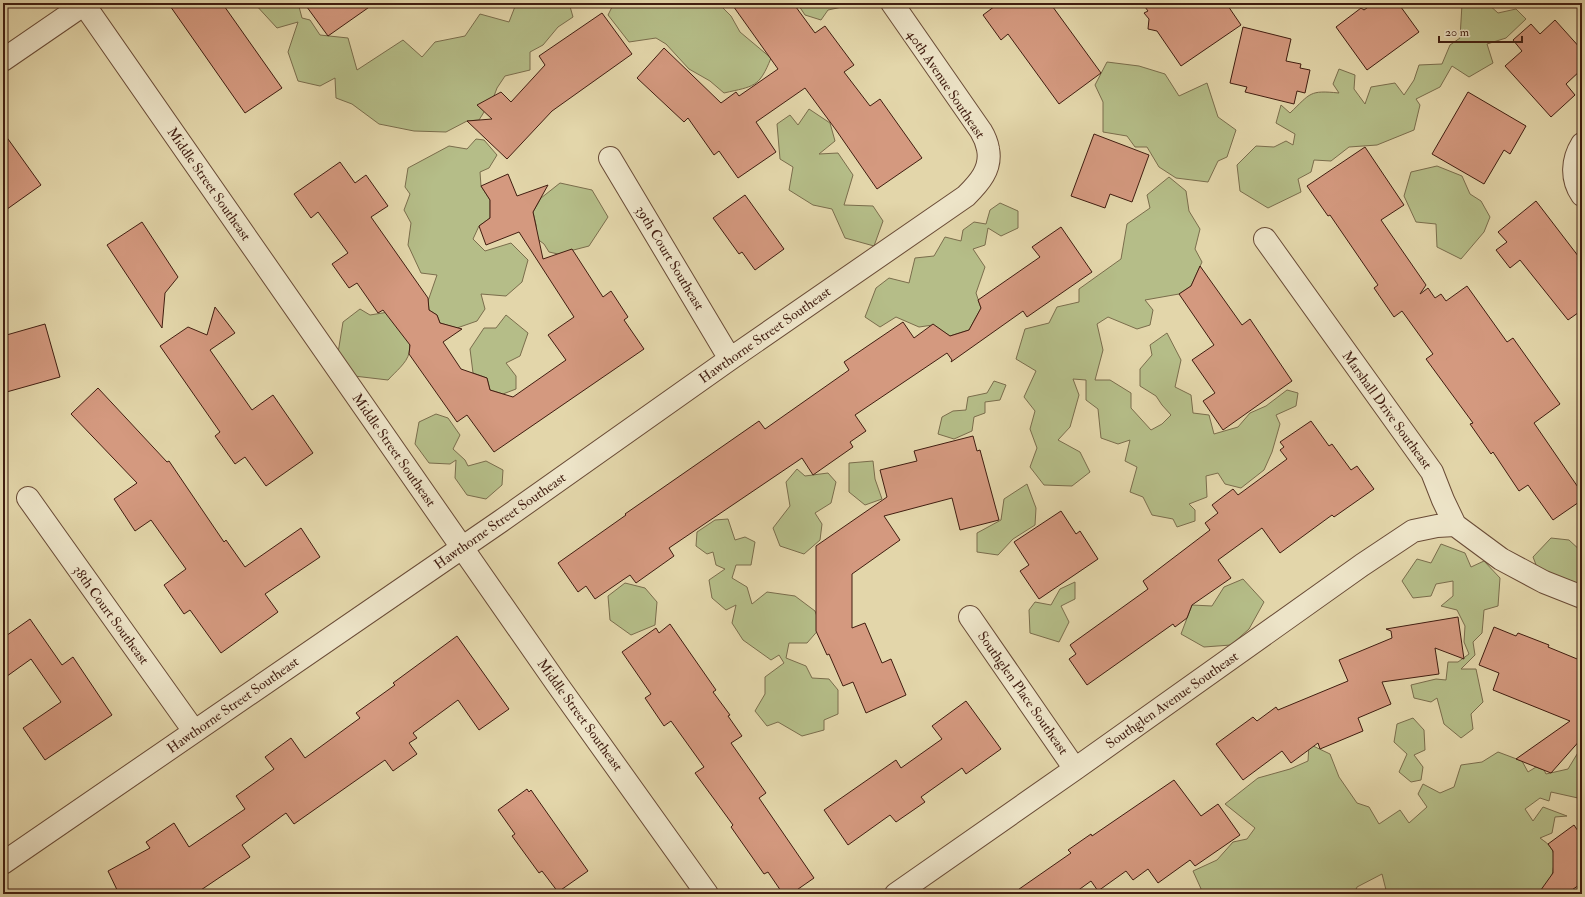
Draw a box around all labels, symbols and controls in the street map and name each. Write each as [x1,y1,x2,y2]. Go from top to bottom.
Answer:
scale bar [1439,18,1522,44]
text: 20 m [1445,25,1470,40]
street label: 40th Avenue Southeast [903,26,989,142]
street label: Middle Street Southeast [163,124,255,244]
street label: 39th Court Southeast [632,203,708,314]
street label: Hawthorne Street Southeast [696,283,834,387]
street label: Marshall Drive Southeast [1338,348,1436,473]
street label: Middle Street Southeast [348,390,440,510]
street label: Hawthorne Street Southeast [431,469,569,573]
street label: 38th Court Southeast [69,562,153,668]
street label: Southglen Place Southeast [974,628,1072,758]
street label: Southglen Avenue Southeast [1102,647,1242,752]
street label: Hawthorne Street Southeast [164,653,302,757]
street label: Middle Street Southeast [534,656,627,775]

